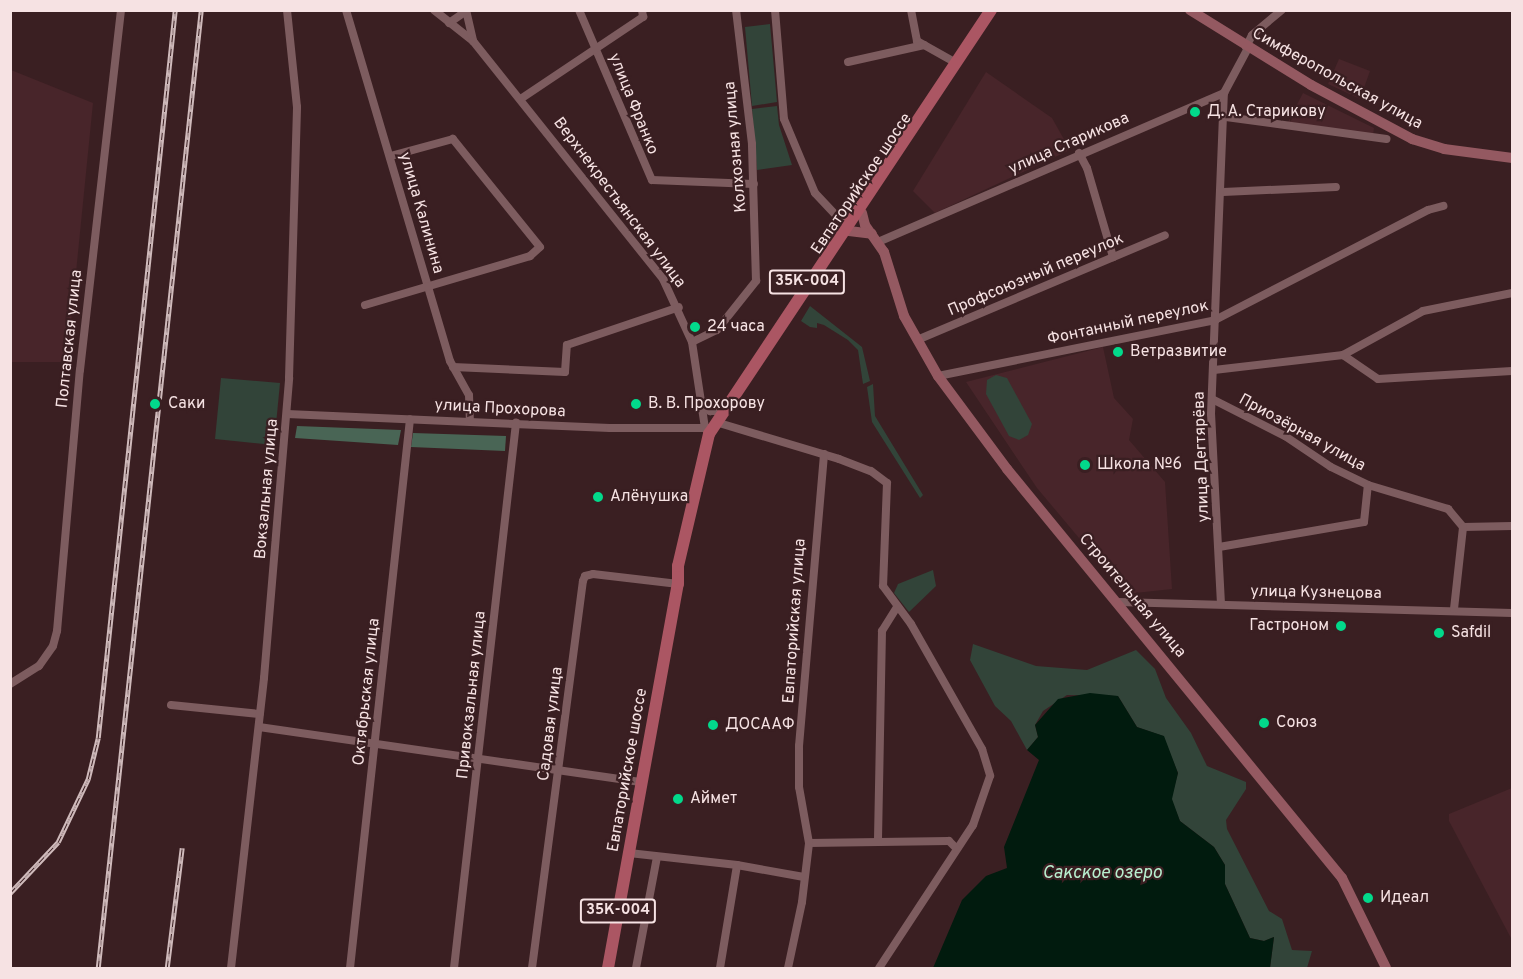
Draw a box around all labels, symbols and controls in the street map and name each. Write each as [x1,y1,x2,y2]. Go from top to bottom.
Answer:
street label: Симферопольская улица [1248,24,1426,134]
street label: улица Франко [604,51,662,157]
street label: Колхозная улица [721,81,751,213]
place label: Д. А. Старикову [1207,102,1326,122]
marker: Д. А. Старикову [1188,105,1202,119]
street label: улица Старикова [1006,109,1132,179]
street label: Евпаторийское шоссе [808,110,916,258]
street label: Верхнекрестьянская улица [549,114,689,292]
street label: улица Калинина [395,150,447,276]
street label: Профсоюзный переулок [945,229,1127,321]
street label: Полтавская улица [53,269,87,409]
road number: 35К-004 [768,270,846,294]
street label: Фонтанный переулок [1046,297,1210,349]
place label: 24 часа [707,317,765,337]
marker: 24 часа [688,320,702,334]
place label: Ветразвитие [1130,342,1227,362]
marker: Ветразвитие [1111,345,1125,359]
street label: Приозёрная улица [1235,390,1369,476]
street label: улица Дегтярёва [1190,391,1214,523]
place label: Саки [168,394,205,414]
place label: В. В. Прохорову [648,394,765,414]
marker: Саки [146,395,164,413]
street label: улица Прохорова [434,396,566,422]
marker: В. В. Прохорову [629,397,643,411]
street label: Вокзальная улица [251,418,283,560]
place label: Школа №6 [1097,455,1182,475]
marker: Школа №6 [1078,458,1092,472]
place label: Алёнушка [610,487,688,507]
marker: Алёнушка [591,490,605,504]
street label: Строительная улица [1074,530,1190,662]
street label: Евпаторийская улица [780,538,810,704]
street label: улица Кузнецова [1250,582,1382,604]
street label: Привокзальная улица [454,610,490,780]
place label: Гастроном [1249,616,1329,636]
street label: Октябрьская улица [350,617,384,767]
marker: Гастроном [1334,619,1348,633]
place label: Safdil [1451,623,1491,643]
marker: Safdil [1432,626,1446,640]
street label: Садовая улица [534,666,568,782]
street label: Евпаторийское шоссе [604,687,652,853]
place label: Союз [1276,713,1317,733]
place label: ДОСААФ [725,715,794,735]
marker: Союз [1257,716,1271,730]
marker: ДОСААФ [706,718,720,732]
place label: Аймет [690,789,737,809]
marker: Аймет [671,792,685,806]
water label: Сакское озеро [1042,863,1162,885]
place label: Идеал [1380,888,1429,908]
marker: Идеал [1361,891,1375,905]
road number: 35К-004 [579,899,657,923]

